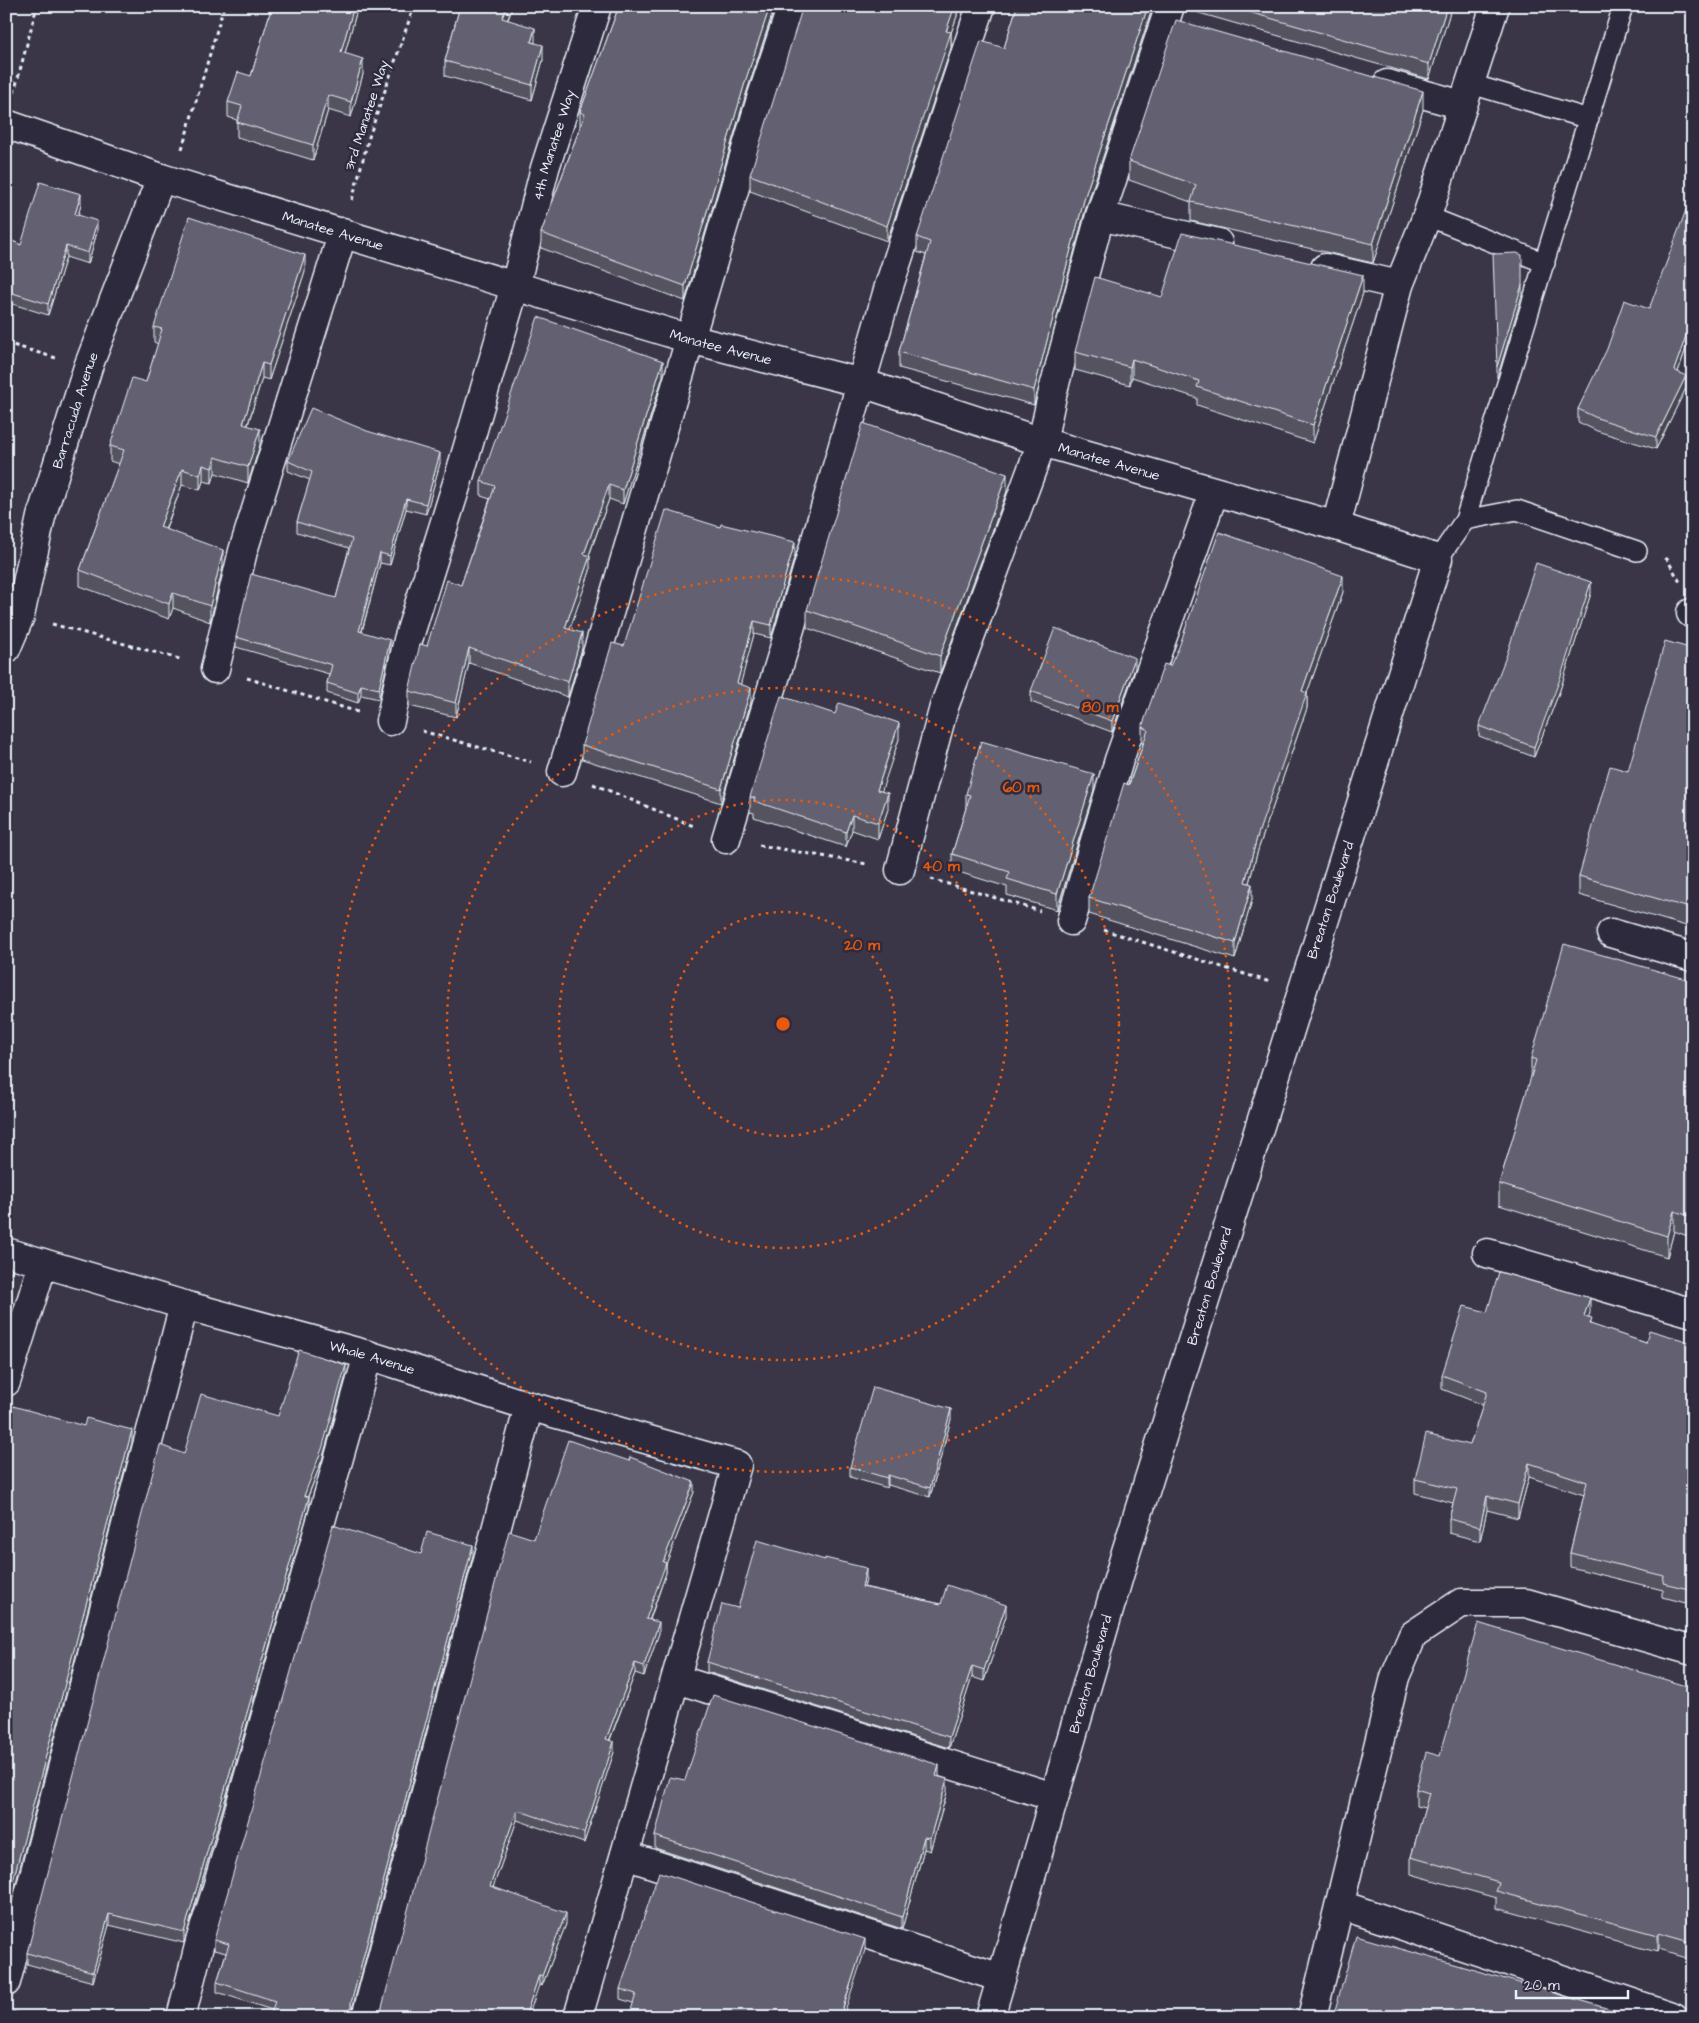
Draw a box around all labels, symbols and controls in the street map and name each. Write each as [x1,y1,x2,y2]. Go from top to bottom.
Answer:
street label: 3rd Manatee Way [340,57,394,173]
street label: 4th Manatee Way [528,87,581,203]
street label: Manatee Avenue [280,207,386,256]
street label: Manatee Avenue [667,324,774,371]
street label: Barracuda Avenue [48,349,104,471]
street label: Manatee Avenue [1056,438,1163,486]
text: 80 m [1082,697,1119,718]
text: 60 m [1003,777,1040,798]
street label: Breaton Boulevard [1303,839,1359,962]
text: 40 m [922,856,960,877]
text: 20 m [843,935,880,956]
centre of rings [774,1015,792,1033]
street label: Breaton Boulevard [1182,1225,1237,1348]
street label: Whale Avenue [327,1336,418,1380]
street label: Breaton Boulevard [1064,1613,1117,1736]
scale bar [1516,1968,1629,2000]
text: 20 m [1524,1975,1560,1996]

